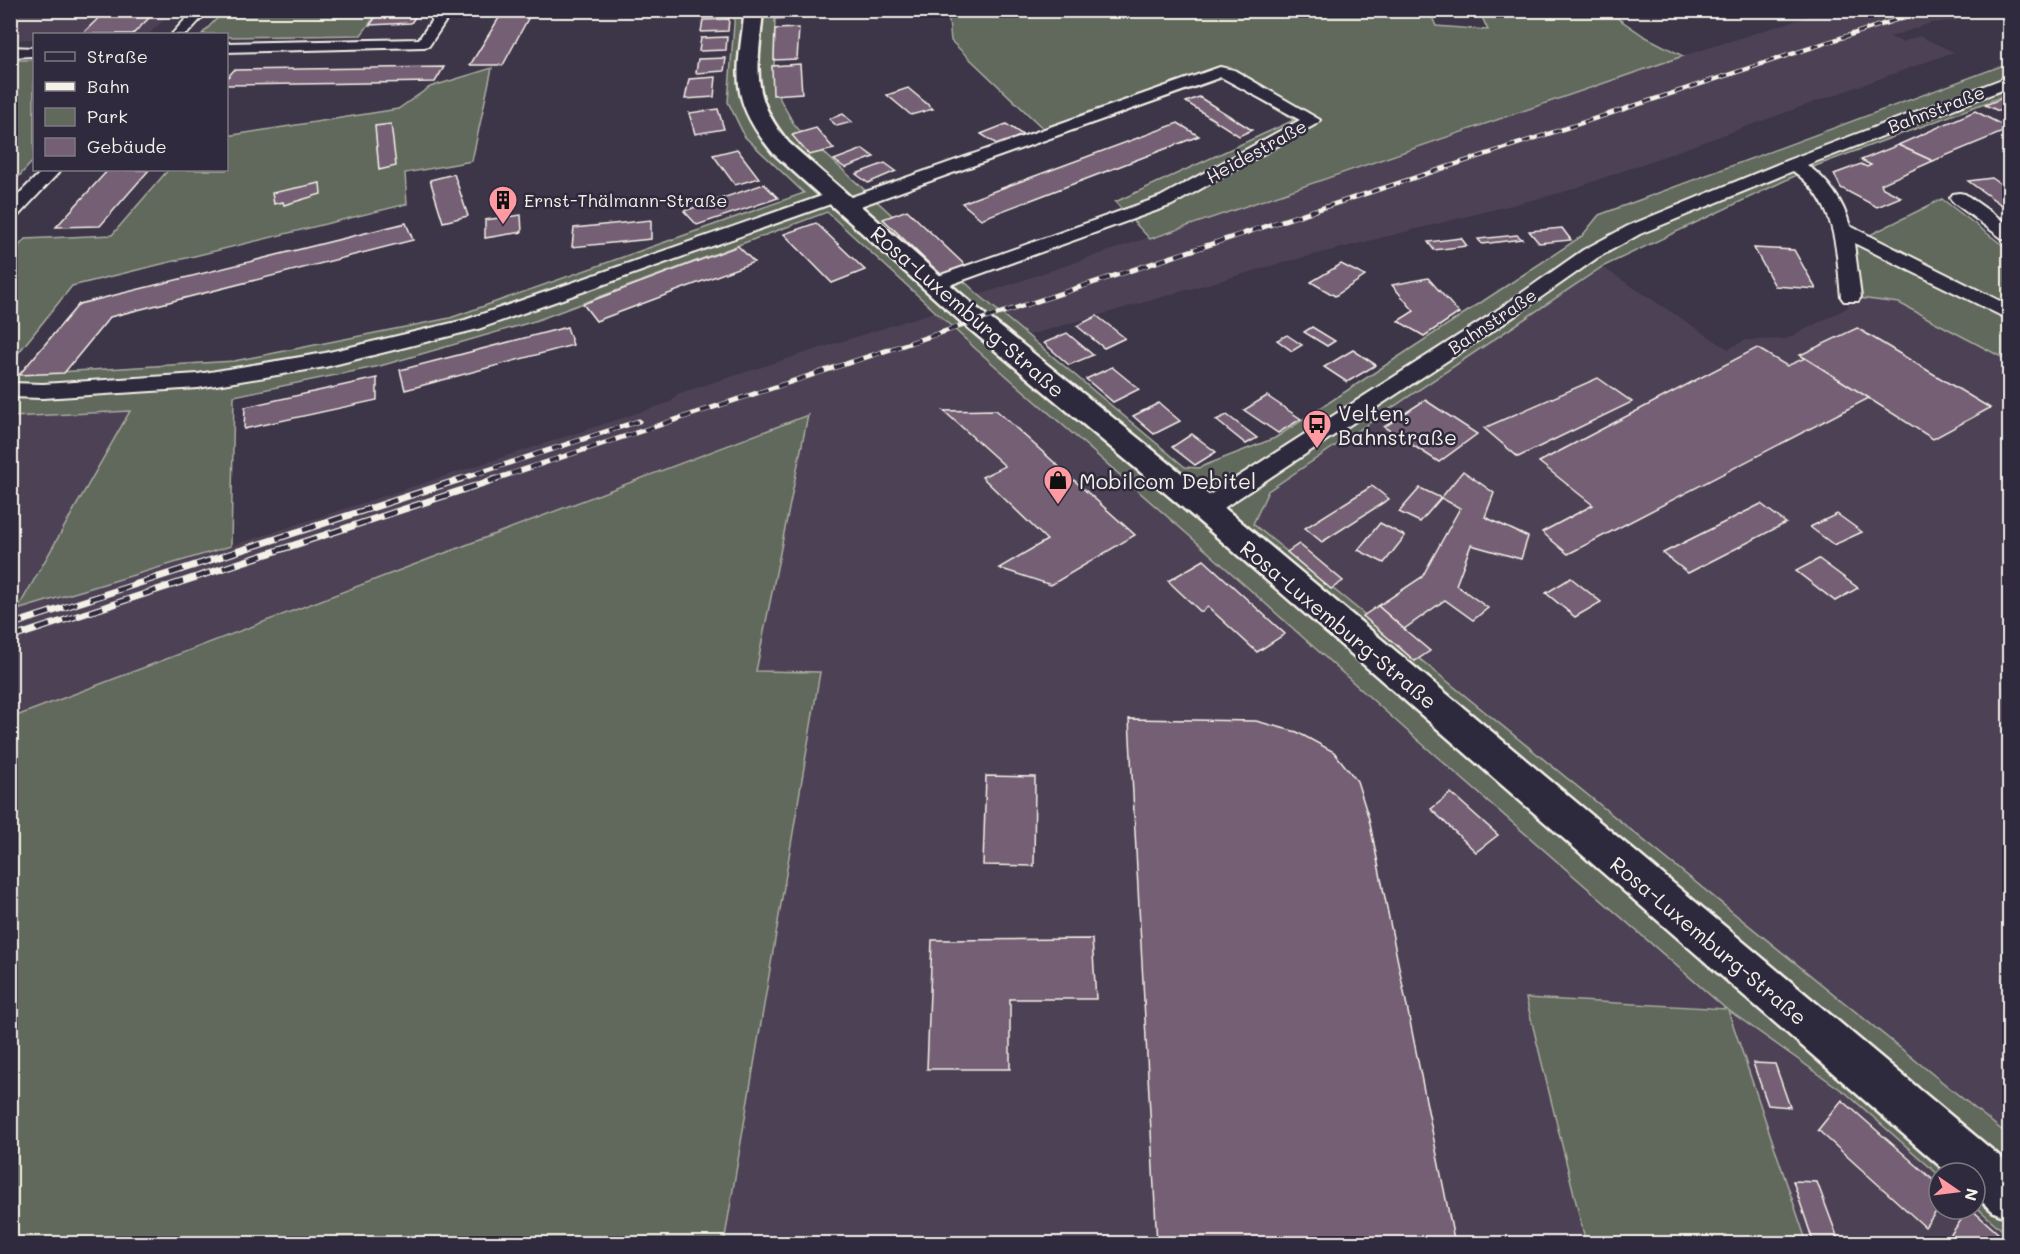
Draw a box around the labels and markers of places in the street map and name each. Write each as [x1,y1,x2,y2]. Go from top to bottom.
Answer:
building icon: Ernst-Thälmann-Straße [487,184,519,226]
place label: Ernst-Thälmann-Straße [524,188,727,212]
place label: Velten, Bahnstraße [1338,399,1457,450]
bus stop icon: Velten, Bahnstraße [1301,408,1333,450]
shop icon: Mobilcom Debitel [1042,464,1074,506]
place label: Mobilcom Debitel [1079,467,1256,494]

